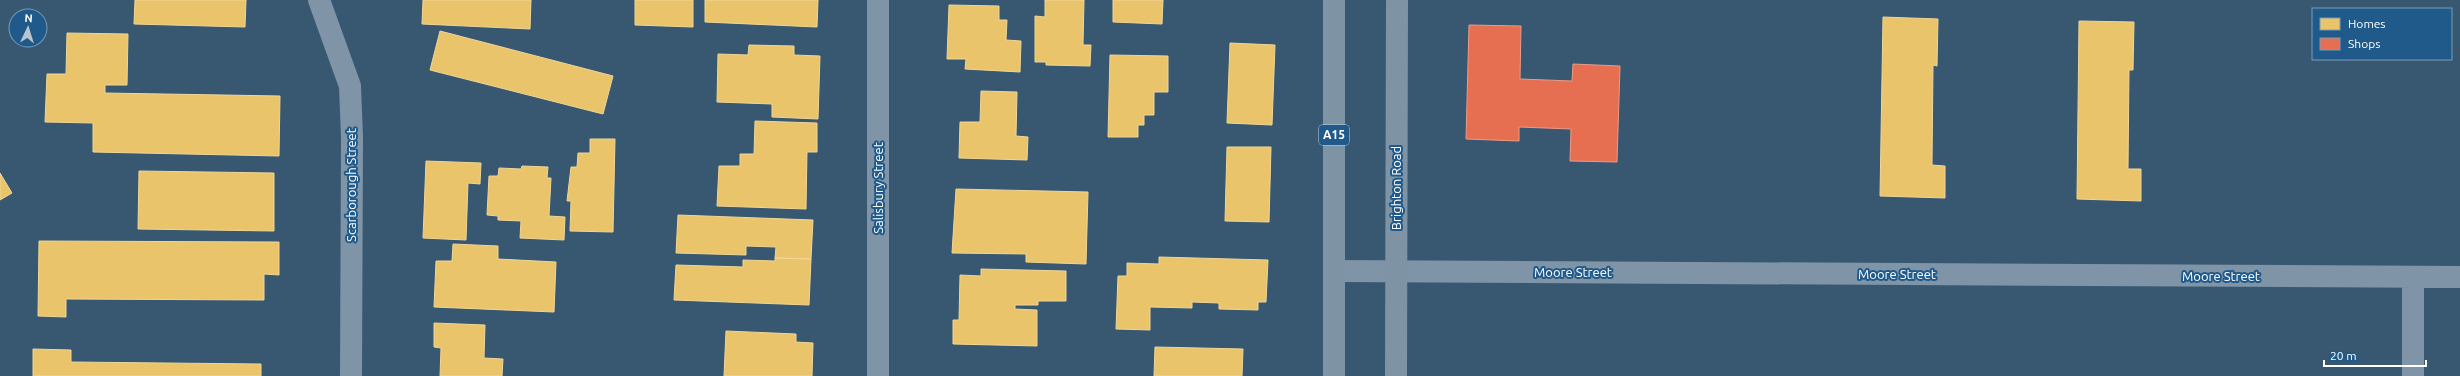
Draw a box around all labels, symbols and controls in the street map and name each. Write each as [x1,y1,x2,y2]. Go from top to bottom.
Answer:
north arrow [8,8,48,48]
legend [2312,8,2452,60]
text: N [24,12,33,24]
text: Homes [2348,17,2386,30]
text: Shops [2348,37,2380,50]
road number: A15 [1319,125,1349,145]
street label: Scarborough Street [344,128,358,242]
street label: Salisbury Street [871,142,885,234]
street label: Brighton Road [1389,146,1403,230]
street label: Moore Street [1534,265,1612,279]
street label: Moore Street [1858,267,1936,281]
street label: Moore Street [2182,269,2260,283]
scale bar [2324,342,2426,368]
text: 20 m [2330,349,2357,362]

